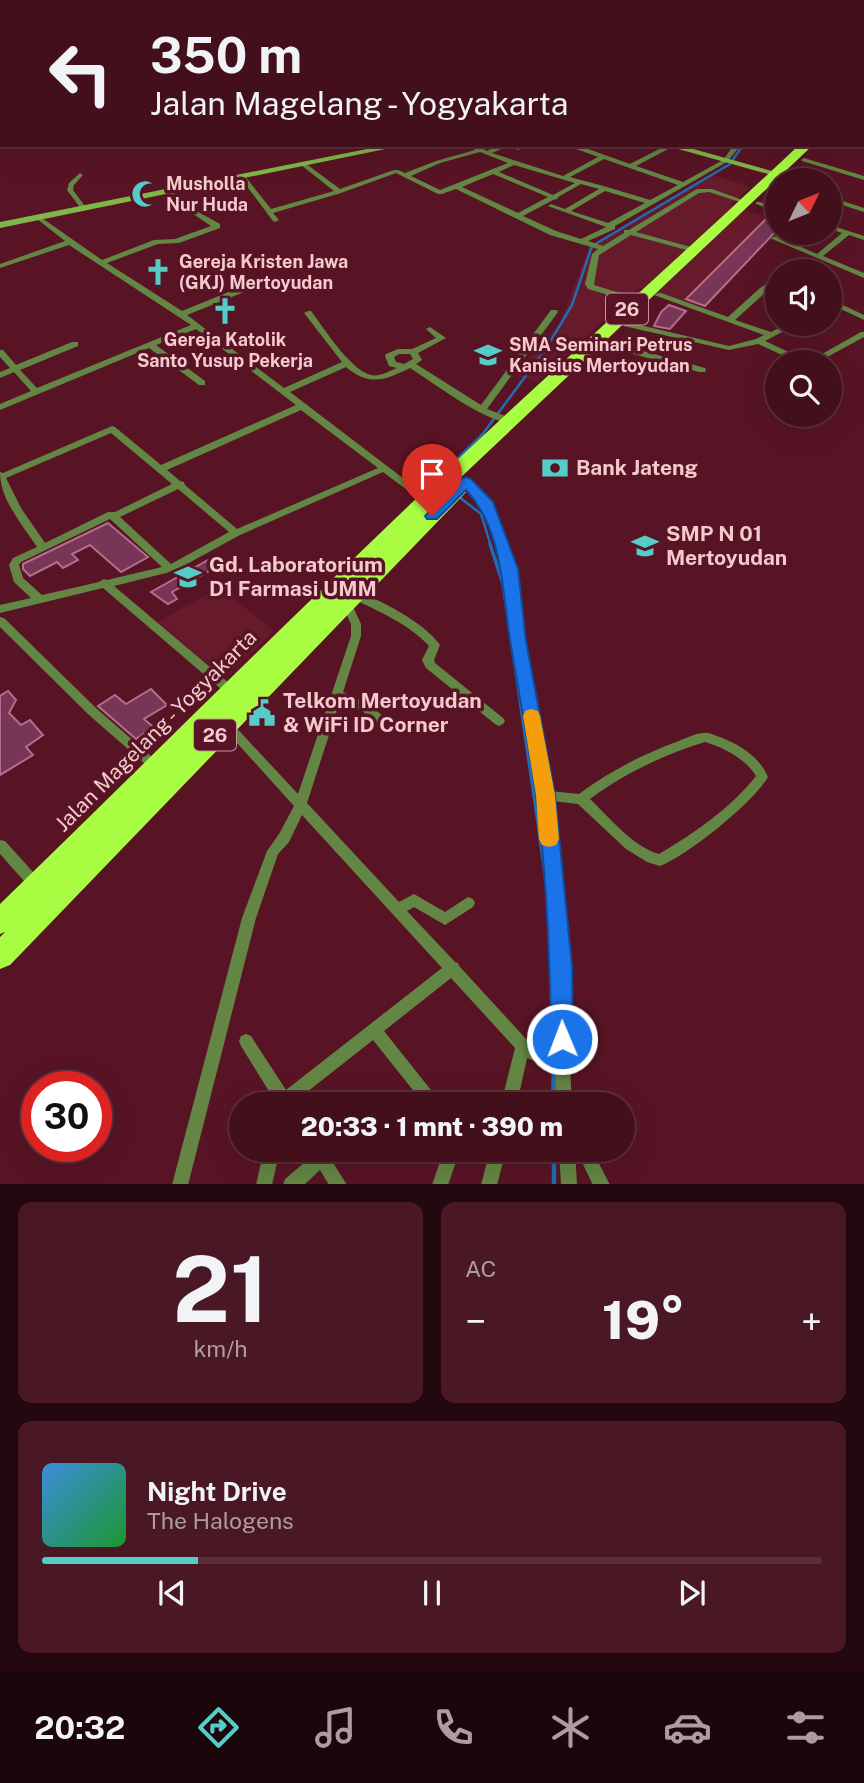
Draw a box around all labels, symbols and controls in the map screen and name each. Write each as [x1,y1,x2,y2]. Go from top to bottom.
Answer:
text: 350 m [150,26,302,84]
icon: left [35,28,126,119]
text: Jalan Magelang - Yogyakarta [150,85,569,122]
north arrow [765,168,842,245]
map controls [765,168,842,427]
place label: Musholla Nur Huda [166,173,248,215]
mosque icon: Musholla Nur Huda [130,179,160,209]
place label: Gereja Kristen Jawa (GKJ) Mertoyudan [179,251,348,293]
church icon: Gereja Kristen Jawa (GKJ) Mertoyudan [143,257,173,287]
button: sound [765,259,842,336]
road number: 26 [606,294,648,324]
church icon: Gereja Katolik Santo Yusup Pekerja [210,296,240,326]
place label: Gereja Katolik Santo Yusup Pekerja [137,329,313,371]
place label: SMA Seminari Petrus Kanisius Mertoyudan [509,334,693,376]
school or university icon: SMA Seminari Petrus Kanisius Mertoyudan [473,340,503,370]
button: search [765,350,842,427]
pin [402,444,462,516]
bank icon: Bank Jateng [540,453,570,483]
icon: arrive [413,455,451,493]
place label: Bank Jateng [576,455,698,480]
place label: SMP N 01 Mertoyudan [666,521,787,570]
school or university icon: SMP N 01 Mertoyudan [630,531,660,561]
place label: Gd. Laboratorium D1 Farmasi UMM [209,552,383,601]
school or university icon: Gd. Laboratorium D1 Farmasi UMM [173,562,203,592]
street label: Jalan Magelang - Yogyakarta [50,625,262,837]
place label: Telkom Mertoyudan & WiFi ID Corner [283,688,482,737]
public building icon: Telkom Mertoyudan & WiFi ID Corner [247,698,277,728]
road number: 26 [194,720,236,750]
position arrow [525,1002,599,1076]
speed limit sign: 30 [21,1071,112,1162]
text: 20:33 · 1 mnt · 390 m [301,1111,563,1142]
text: 21 [172,1236,269,1342]
text: AC [465,1255,496,1282]
text: 19° [602,1290,685,1351]
text: − [465,1299,486,1344]
text: + [801,1299,822,1344]
text: km/h [193,1335,248,1362]
text: Night Drive [147,1476,287,1507]
text: The Halogens [147,1507,294,1534]
icon: previous [153,1574,191,1612]
icon: pause [413,1574,451,1612]
icon: next [673,1574,711,1612]
icon: directions [194,1703,243,1752]
icon: music [311,1703,360,1752]
icon: phone [429,1703,478,1752]
icon: climate [546,1703,595,1752]
icon: car [663,1703,712,1752]
icon: filters [781,1703,830,1752]
text: 20:32 [34,1709,125,1746]

